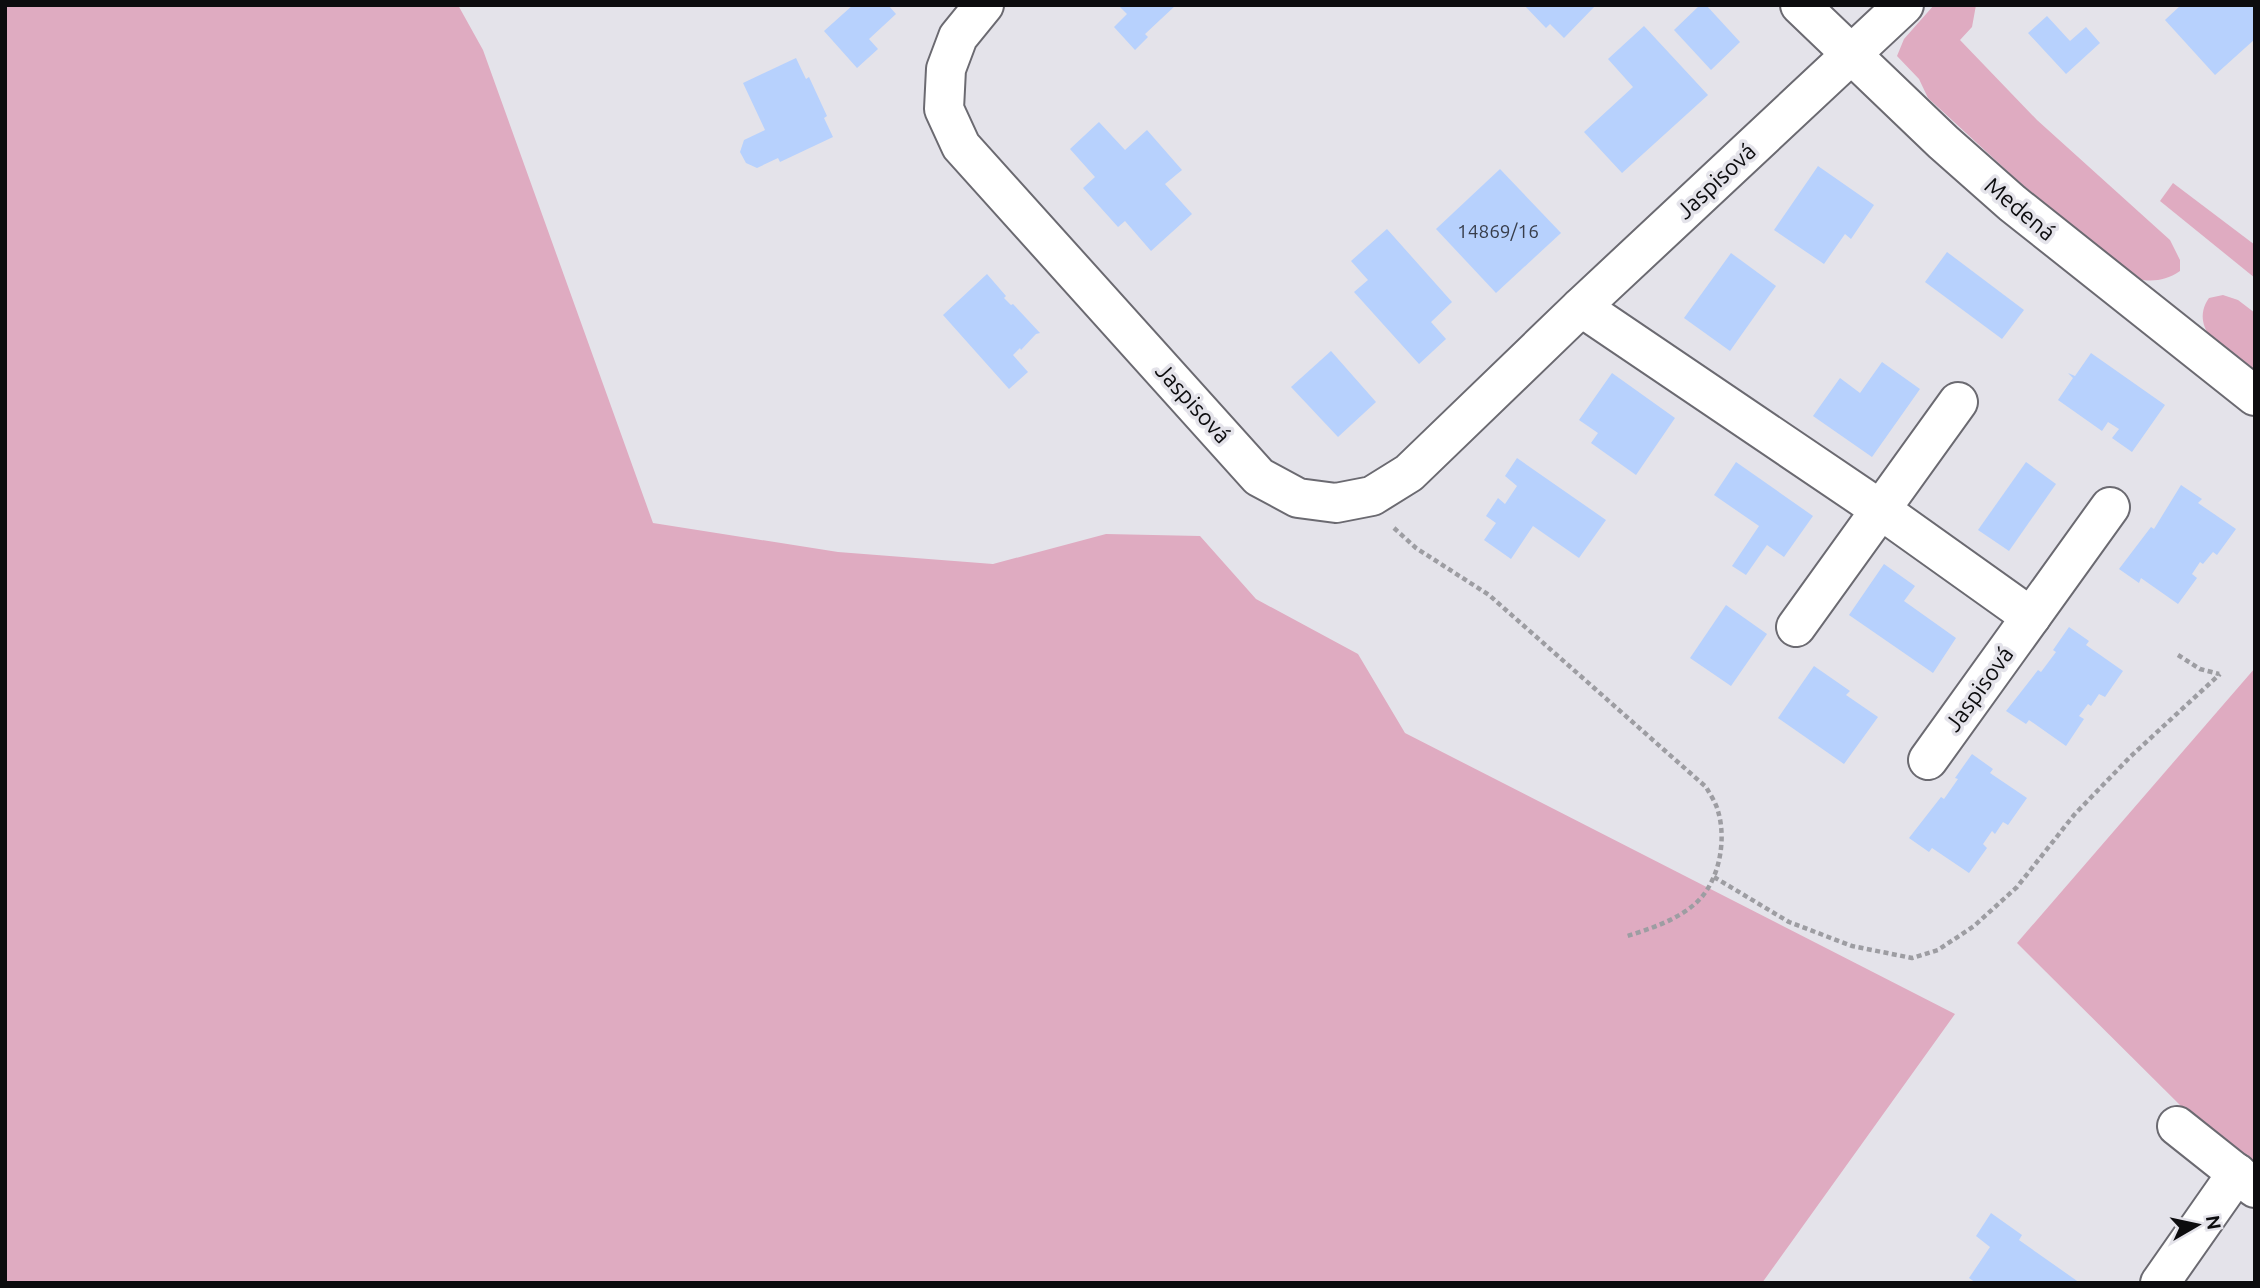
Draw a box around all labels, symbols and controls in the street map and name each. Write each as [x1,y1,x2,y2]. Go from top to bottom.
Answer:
street label: Jaspisová [1671,138,1760,223]
street label: Medená [1980,172,2060,245]
house number: 14869/16 [1457,220,1539,242]
street label: Jaspisová [1151,358,1236,448]
street label: Jaspisová [1940,641,2018,736]
north arrow [2162,1190,2232,1260]
text: N [2202,1214,2226,1231]

